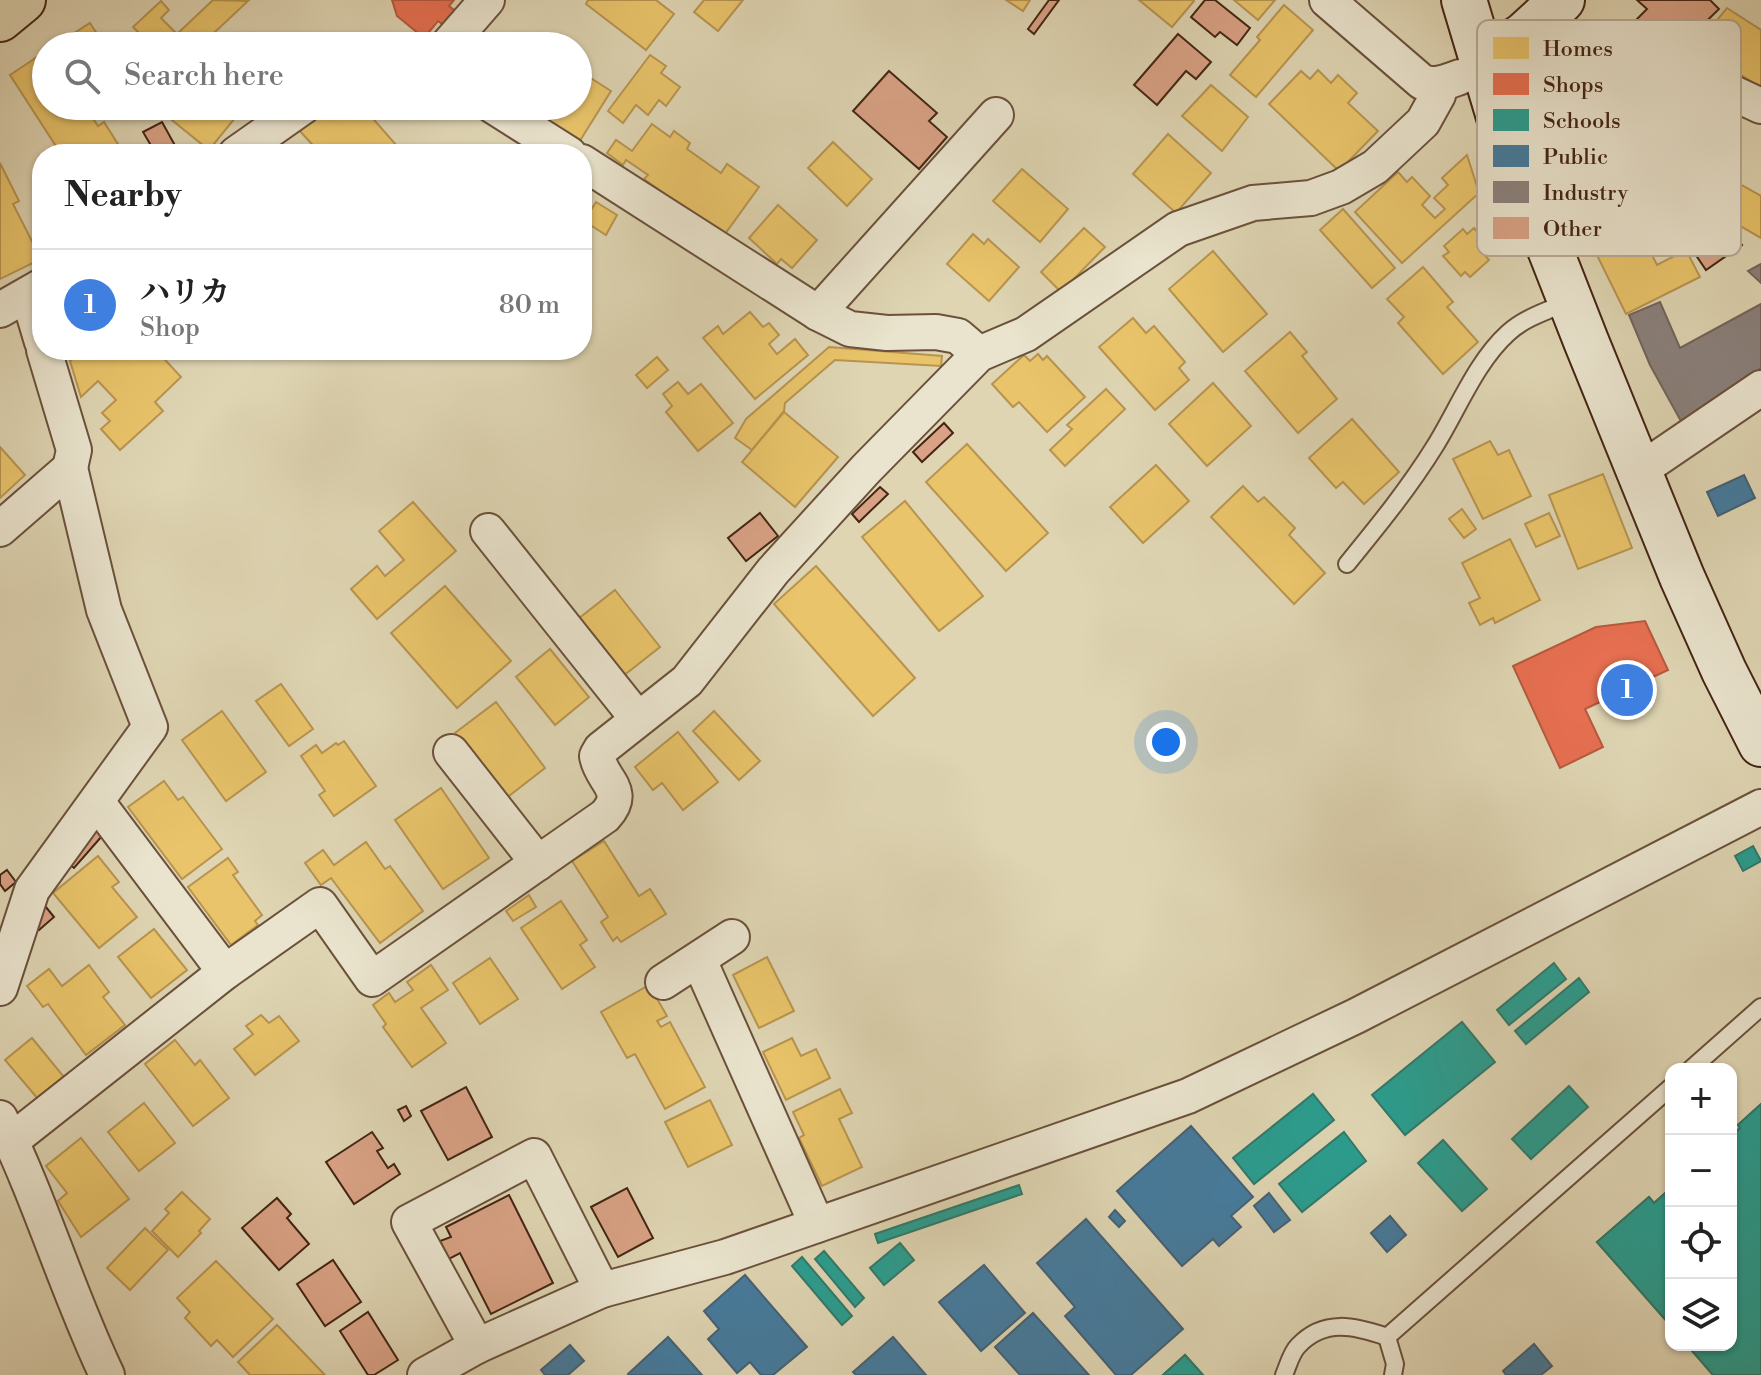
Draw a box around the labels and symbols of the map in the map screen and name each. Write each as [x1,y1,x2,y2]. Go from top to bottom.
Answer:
legend [1477,20,1741,256]
text: Homes [1543,36,1613,63]
text: Shops [1543,72,1603,99]
text: Schools [1543,108,1621,135]
text: Public [1543,144,1608,171]
text: Industry [1543,180,1628,207]
text: Other [1543,216,1602,243]
pin: 1 [1601,660,1653,720]
your location [1146,722,1186,762]

